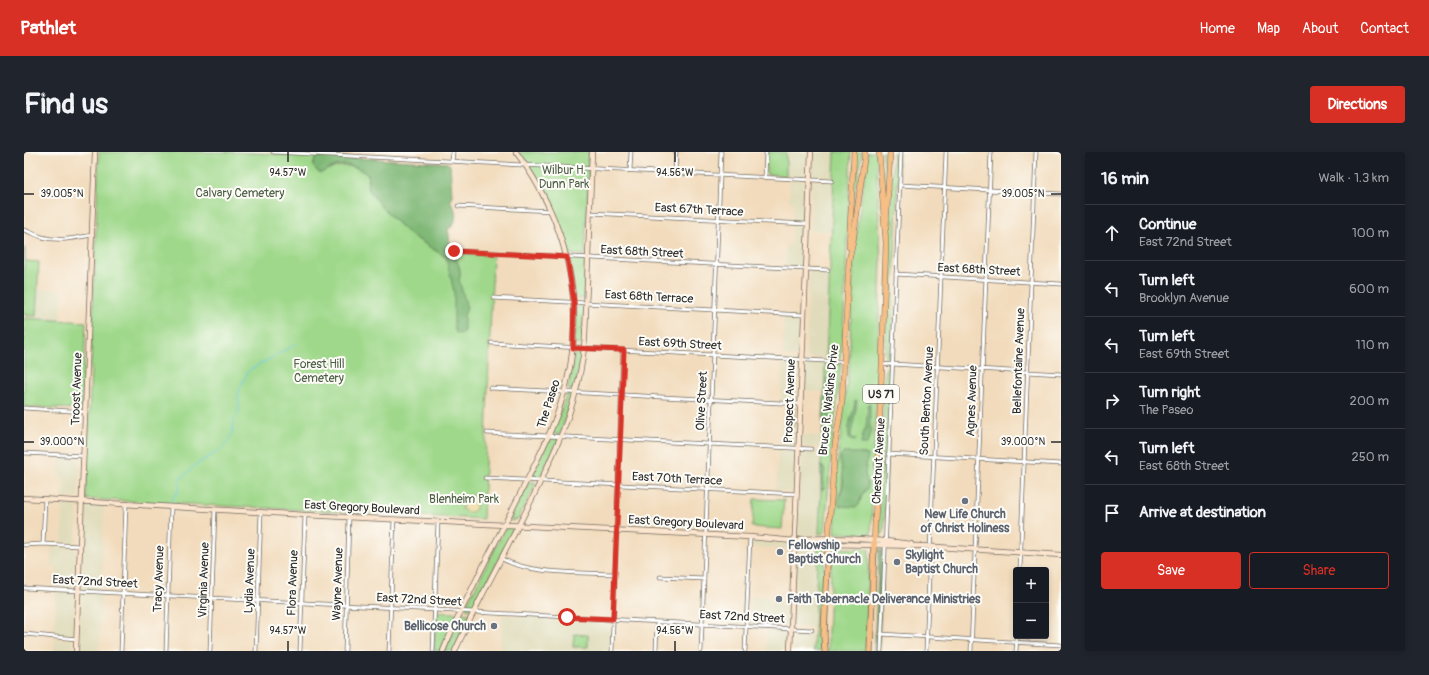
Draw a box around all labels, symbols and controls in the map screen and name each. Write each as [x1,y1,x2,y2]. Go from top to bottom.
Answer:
text: Pathlet [20,16,76,40]
text: Home [1200,20,1235,37]
text: Map [1257,20,1280,37]
text: About [1302,20,1338,37]
text: Contact [1360,20,1409,37]
button: Directions [1310,86,1405,123]
text: Find us [24,87,108,122]
park label: Wilbur H. Dunn Park [539,163,589,192]
text: 94.57°W [270,167,307,179]
text: 94.56°W [656,167,694,179]
text: 16 min [1101,168,1149,189]
text: Walk · 1.3 km [1319,170,1389,186]
park label: Calvary Cemetery [196,186,284,201]
text: 39.005°N [40,188,84,200]
text: 39.005°N [1001,188,1045,200]
street label: East 67th Terrace [654,200,744,220]
text: Continue [1139,215,1197,234]
icon: ahead [1101,222,1123,244]
text: 100 m [1352,225,1389,241]
text: East 72nd Street [1139,234,1232,250]
route end [445,242,463,260]
street label: East 68th Street [600,242,684,262]
street label: East 68th Street [937,260,1021,280]
text: Turn left [1139,271,1195,290]
icon: left [1101,278,1123,300]
text: 600 m [1349,281,1389,297]
street label: East 68th Terrace [604,287,694,307]
text: Brooklyn Avenue [1139,290,1229,306]
street label: Bellefontaine Avenue [1010,308,1028,414]
text: Turn left [1139,327,1195,346]
street label: East 69th Street [638,334,722,354]
icon: left [1101,334,1123,356]
text: 110 m [1356,337,1389,353]
street label: Bruce R. Watkins Drive [816,344,842,456]
street label: South Benton Avenue [917,346,937,456]
text: East 69th Street [1139,346,1229,362]
street label: Troost Avenue [68,352,86,426]
park label: Forest Hill Cemetery [293,357,345,386]
street label: Prospect Avenue [781,359,799,443]
street label: Agnes Avenue [963,365,981,437]
street label: Olive Street [693,371,711,431]
street label: The Paseo [534,377,564,430]
text: Turn right [1139,383,1200,402]
road number: US 71 [863,385,899,403]
icon: right [1101,390,1123,412]
text: 200 m [1350,393,1389,409]
text: The Paseo [1139,402,1193,418]
street label: Chestnut Avenue [869,417,889,504]
text: 39.000°N [40,436,85,448]
text: 39.000°N [1001,436,1046,448]
text: Turn left [1139,439,1195,458]
icon: left [1101,446,1123,468]
text: 250 m [1351,449,1389,465]
text: East 68th Street [1139,458,1229,474]
street label: East 70th Terrace [632,469,723,489]
park label: Blenheim Park [429,492,499,507]
marker: New Life Church of Christ Holiness [960,496,970,506]
street label: East Gregory Boulevard [304,497,420,519]
icon: arrive [1101,502,1123,524]
text: Arrive at destination [1139,503,1266,522]
place label: New Life Church of Christ Holiness [920,507,1010,536]
street label: East Gregory Boulevard [628,512,744,534]
place label: Fellowship Baptist Church [788,538,861,567]
street label: Virginia Avenue [195,542,213,618]
street label: Tracy Avenue [150,545,168,613]
street label: Wayne Avenue [329,547,347,621]
marker: Fellowship Baptist Church [775,547,785,557]
street label: Lydia Avenue [241,548,259,614]
place label: Skylight Baptist Church [905,548,978,577]
street label: Flora Avenue [284,550,302,616]
button: Save [1101,552,1241,589]
button: Share [1249,552,1389,589]
marker: Skylight Baptist Church [892,557,902,567]
map controls [1013,567,1049,639]
button: + [1013,567,1049,603]
street label: East 72nd Street [52,572,138,592]
street label: East 72nd Street [376,590,462,610]
place label: Faith Tabernacle Deliverance Ministries [787,592,981,607]
marker: Faith Tabernacle Deliverance Ministries [774,594,784,604]
button: − [1013,603,1049,639]
street label: East 72nd Street [699,607,785,627]
route start [558,608,576,626]
place label: Bellicose Church [404,619,486,634]
marker: Bellicose Church [489,621,499,631]
text: 94.57°W [270,625,307,637]
text: 94.56°W [656,625,694,637]

